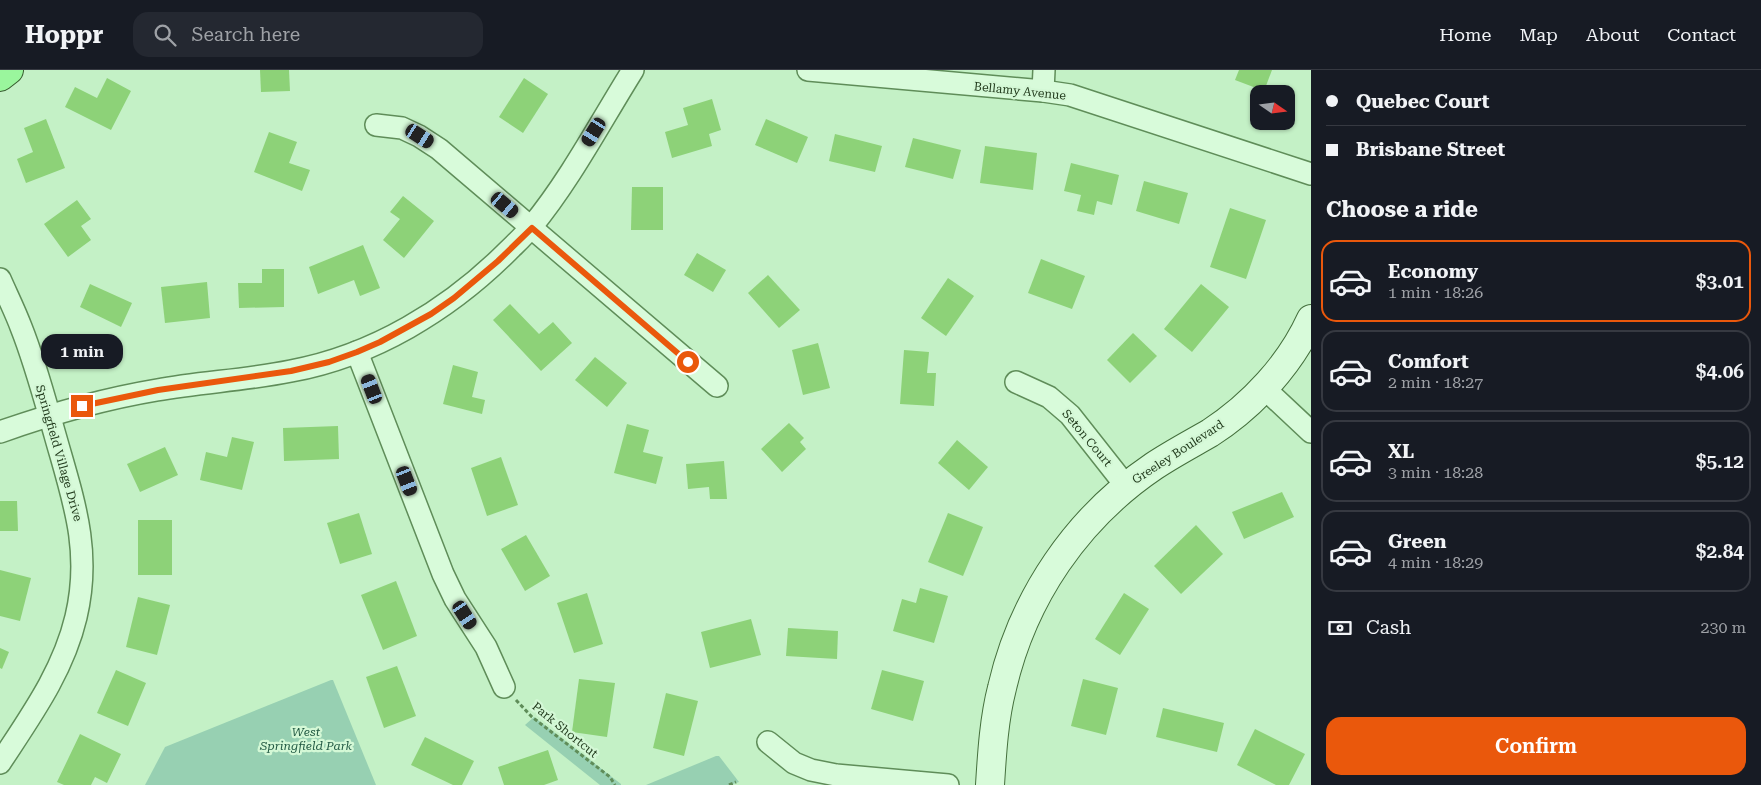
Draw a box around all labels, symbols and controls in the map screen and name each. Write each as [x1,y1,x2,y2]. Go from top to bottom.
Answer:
search box [133,12,483,57]
text: Hoppr [25,21,103,49]
icon: search [151,21,179,49]
text: Search here [191,23,300,46]
text: Home [1439,24,1491,45]
text: Map [1519,24,1558,45]
text: About [1586,24,1639,45]
text: Contact [1667,24,1736,45]
street label: Bellamy Avenue [973,79,1067,103]
north arrow [1250,85,1295,130]
map controls [1250,85,1295,130]
text: Quebec Court [1356,90,1490,113]
car [579,115,608,149]
car [403,122,436,150]
text: Brisbane Street [1356,138,1505,161]
car [488,190,521,220]
text: Choose a ride [1326,197,1478,222]
icon: car [1328,259,1373,304]
text: Economy [1388,260,1478,283]
text: $3.01 [1696,270,1744,293]
text: 1 min · 18:26 [1388,283,1483,302]
callout: 1 min [41,334,123,368]
text: 1 min [60,342,104,361]
icon: car [1328,349,1373,394]
text: Comfort [1388,350,1469,373]
route start [677,351,699,373]
text: $4.06 [1696,360,1744,383]
car [359,372,384,406]
text: 2 min · 18:27 [1388,373,1483,392]
street label: Springfield Village Drive [33,383,85,523]
route end [71,395,93,417]
street label: Seton Court [1059,407,1115,470]
street label: Greeley Boulevard [1130,417,1227,487]
icon: car [1328,439,1373,484]
text: XL [1388,440,1414,463]
text: $5.12 [1696,450,1744,473]
text: 3 min · 18:28 [1388,463,1483,482]
car [394,464,419,498]
icon: car [1328,529,1373,574]
text: Green [1388,530,1446,553]
text: $2.84 [1696,540,1744,563]
text: 4 min · 18:29 [1388,553,1483,572]
car [450,598,479,632]
icon: cash [1326,614,1354,642]
text: Cash [1366,616,1411,639]
text: 230 m [1700,618,1746,637]
street label: Park Shortcut [529,699,601,761]
button: Confirm [1326,717,1746,775]
park label: West Springfield Park [259,725,353,753]

